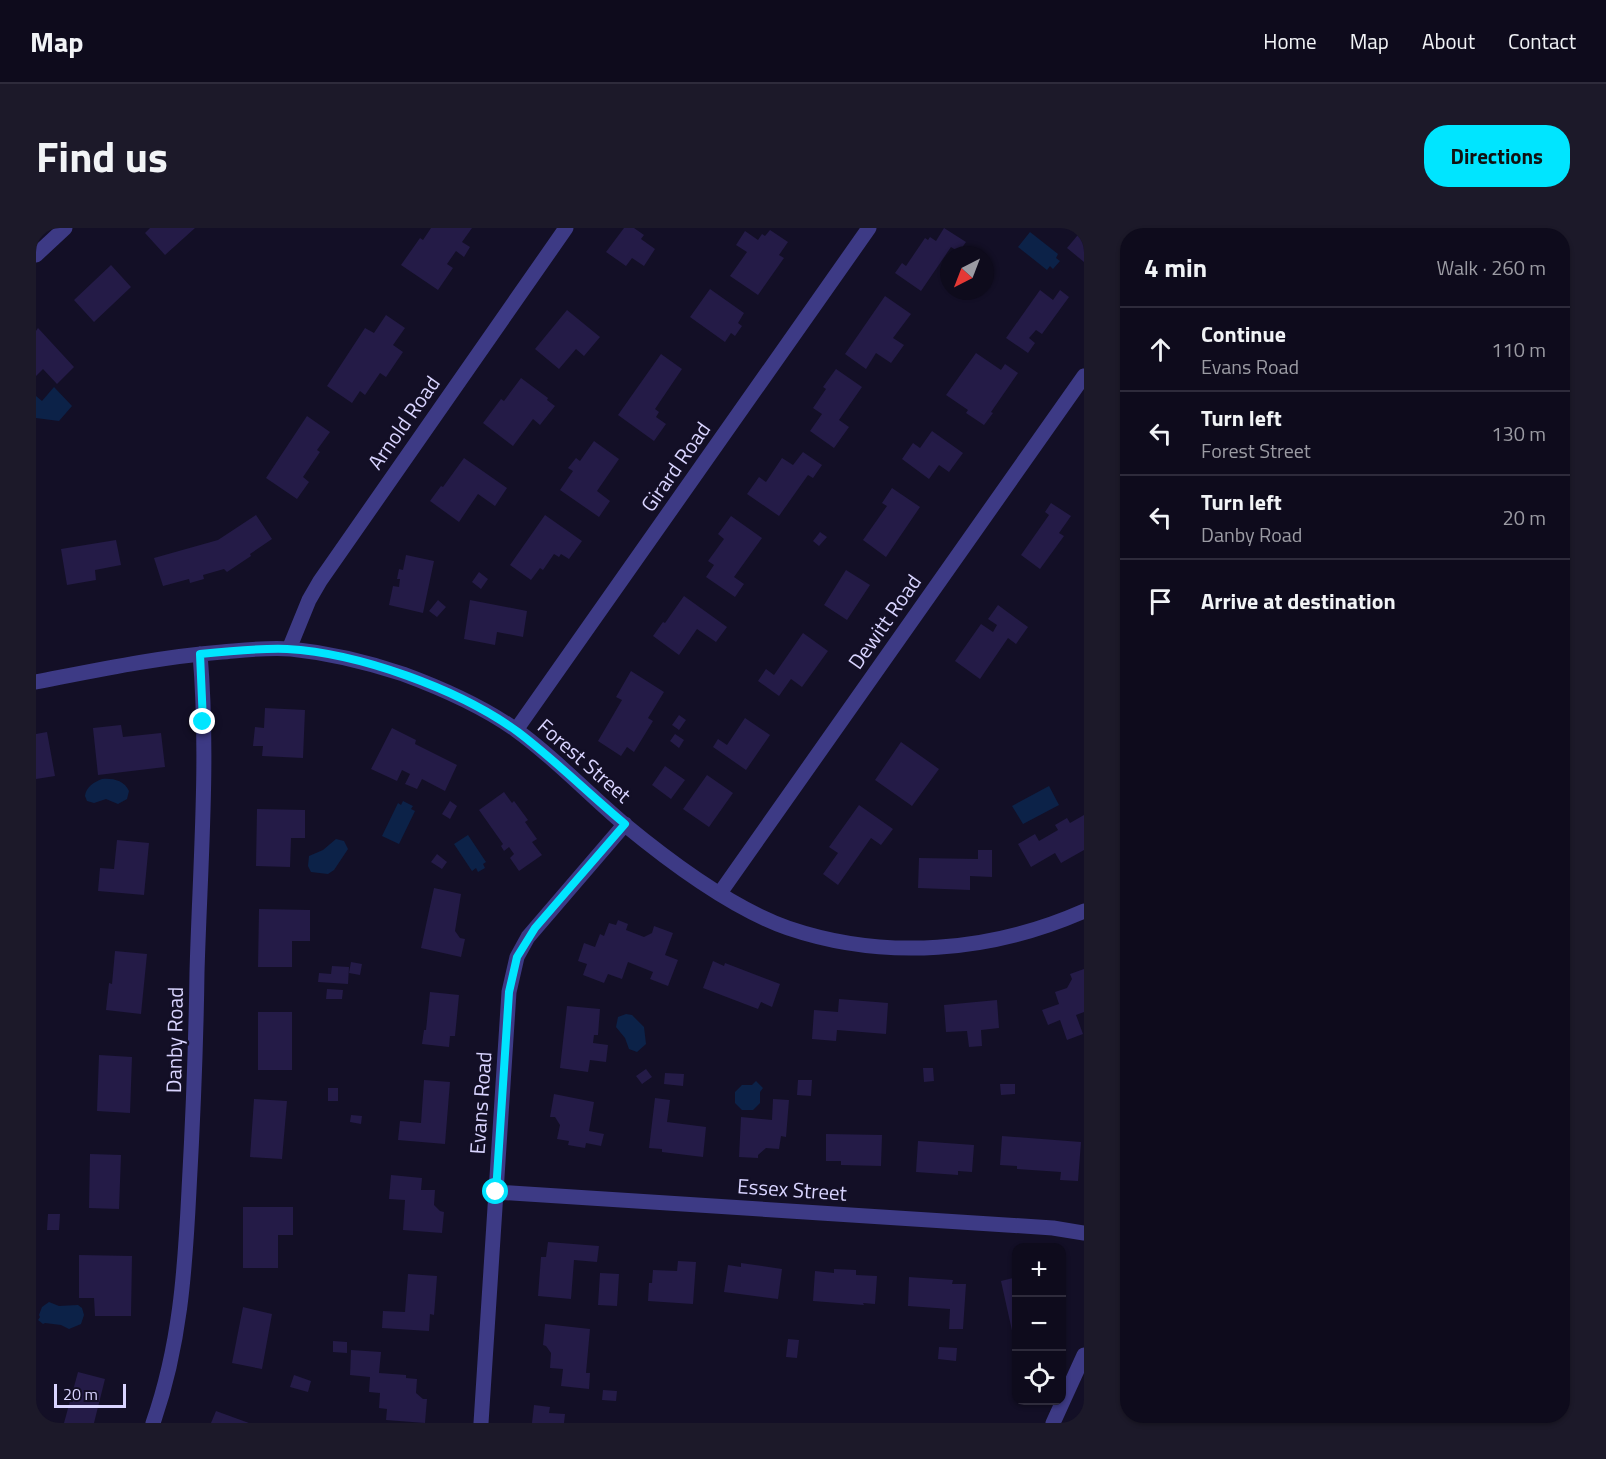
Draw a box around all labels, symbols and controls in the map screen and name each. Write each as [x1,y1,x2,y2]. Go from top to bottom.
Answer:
text: Map [30,20,84,63]
text: Home [1263,25,1317,57]
text: Map [1350,25,1389,57]
text: About [1422,25,1475,57]
text: Contact [1508,25,1576,57]
text: Find us [36,124,168,188]
button: Directions [1424,125,1570,187]
north arrow [940,246,994,300]
text: 4 min [1144,248,1207,287]
text: Walk · 260 m [1437,252,1546,283]
text: Continue [1201,317,1286,351]
icon: ahead [1144,333,1177,366]
text: 110 m [1491,334,1546,365]
text: Evans Road [1201,351,1299,382]
street label: Arnold Road [359,369,447,476]
text: Turn left [1201,401,1282,435]
street label: Girard Road [632,415,718,518]
icon: left [1144,417,1177,450]
text: 130 m [1491,418,1546,449]
text: Forest Street [1201,435,1311,466]
text: Turn left [1201,485,1282,519]
icon: left [1144,501,1177,534]
text: 20 m [1502,502,1546,533]
text: Danby Road [1201,519,1302,550]
street label: Dewitt Road [840,567,929,675]
text: Arrive at destination [1201,584,1396,618]
icon: arrive [1144,585,1177,618]
route end [189,708,215,734]
street label: Forest Street [531,710,639,811]
street label: Danby Road [157,986,191,1093]
street label: Evans Road [460,1050,500,1155]
street label: Essex Street [736,1169,849,1209]
route start [482,1178,508,1204]
map controls [1012,1243,1066,1405]
button: + [1012,1243,1066,1297]
button: − [1012,1297,1066,1351]
button: locate [1012,1351,1066,1405]
scale bar [54,1381,126,1408]
text: 20 m [63,1382,98,1406]

